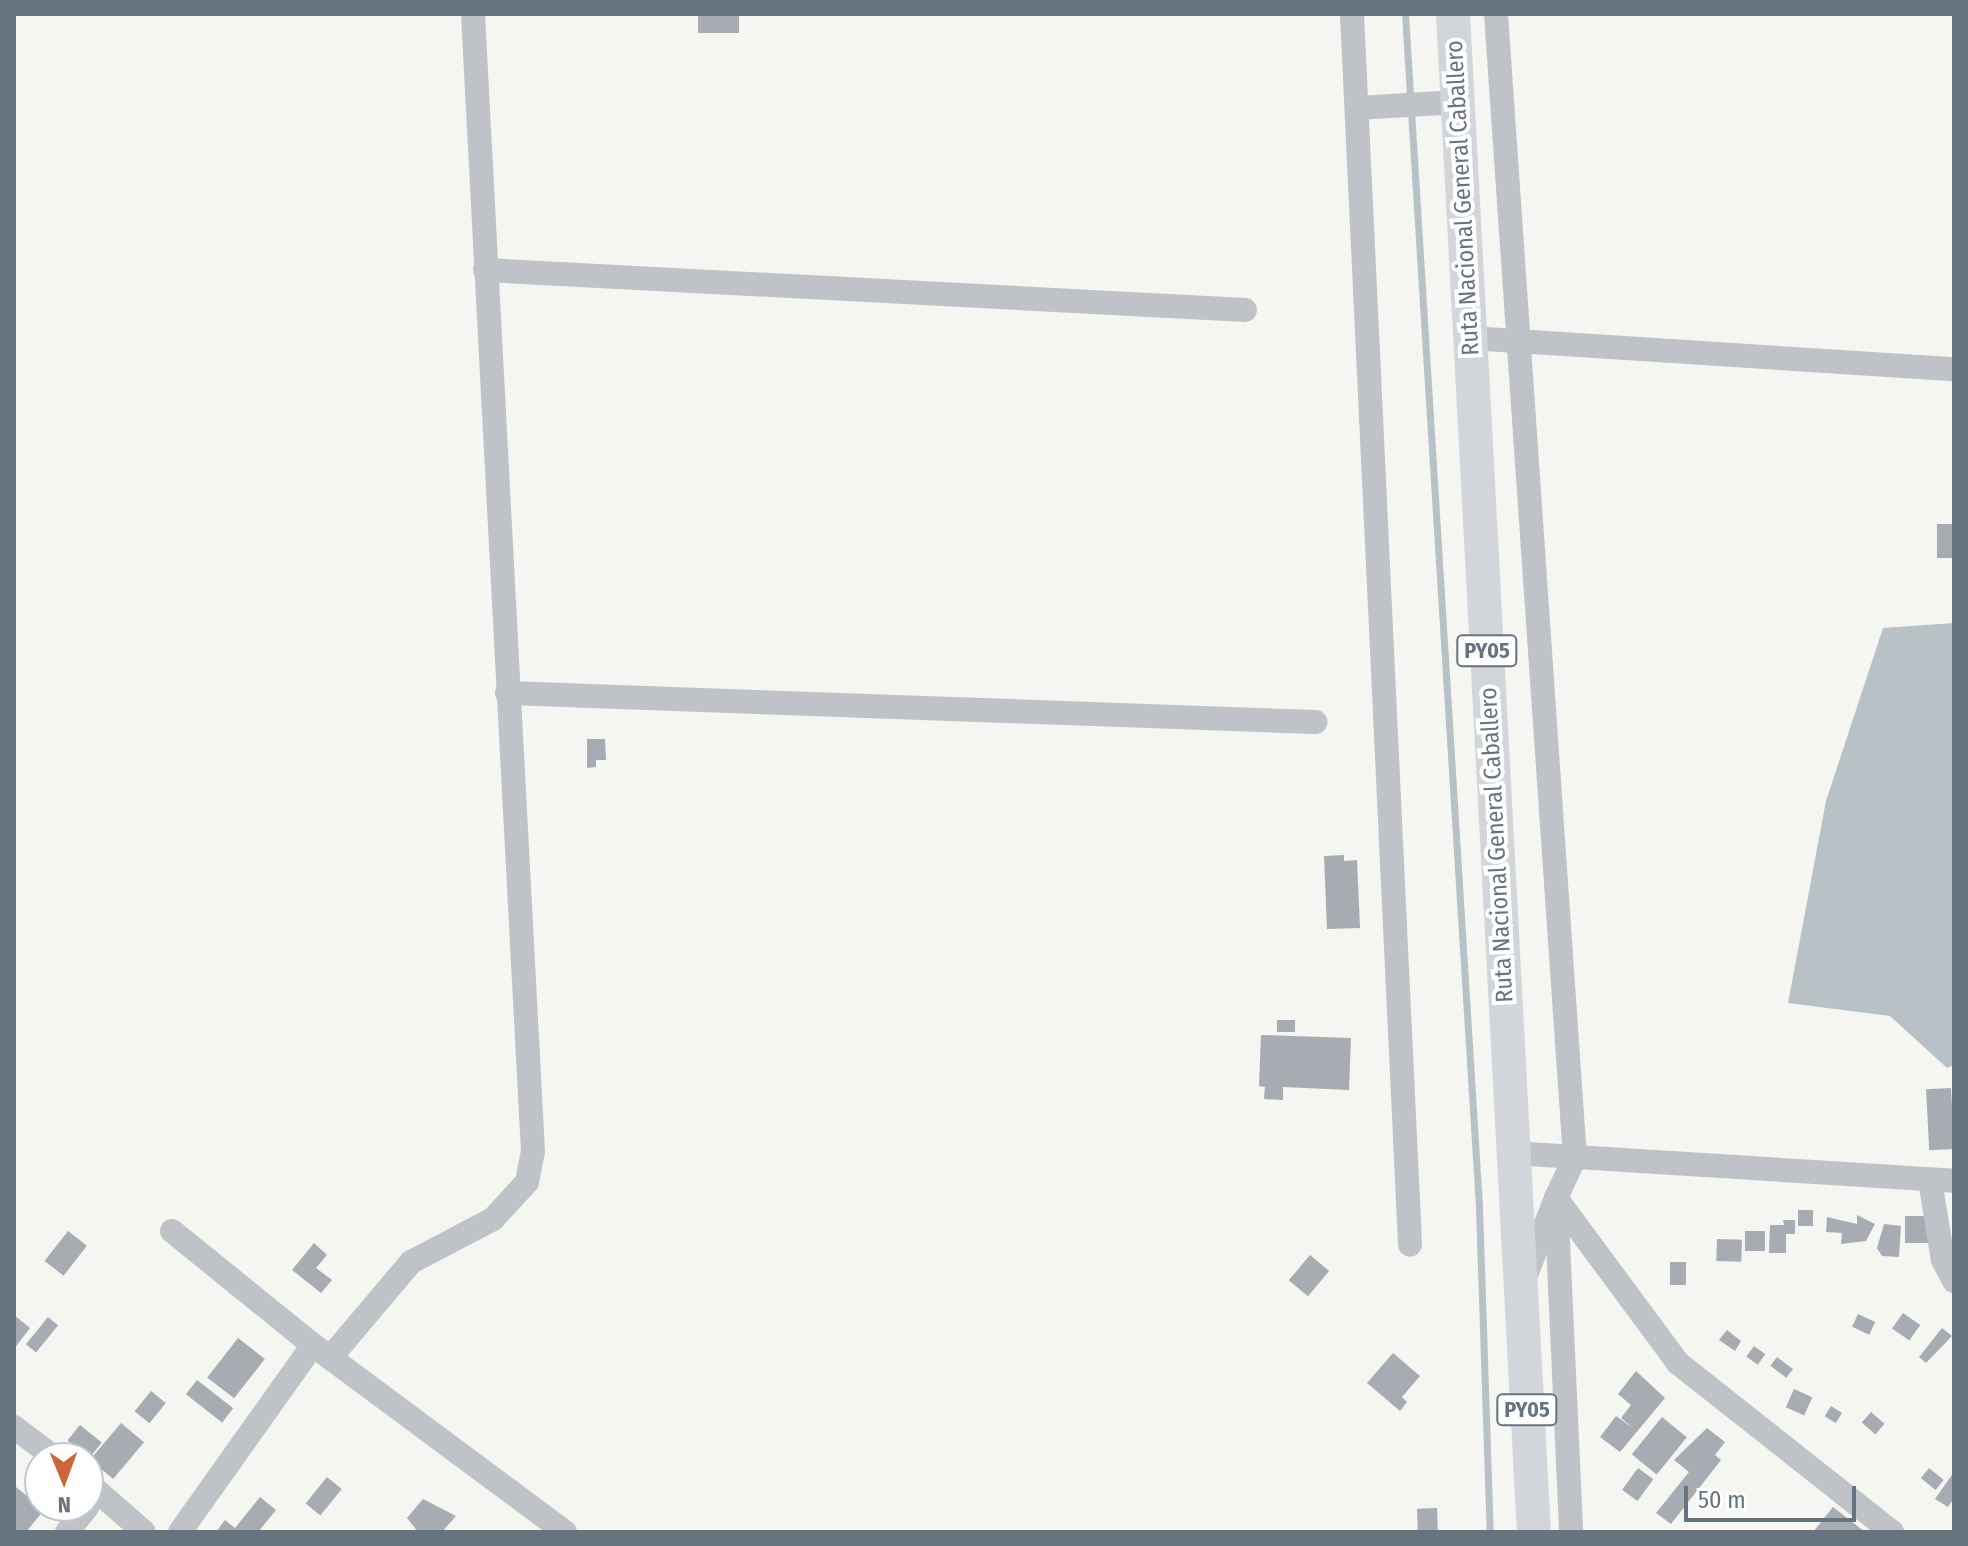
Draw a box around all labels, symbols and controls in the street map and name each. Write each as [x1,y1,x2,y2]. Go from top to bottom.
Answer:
street label: Ruta Nacional General Caballero [1440,40,1486,356]
road number: PY05 [1455,633,1519,669]
street label: Ruta Nacional General Caballero [1474,687,1520,1003]
road number: PY05 [1495,1392,1559,1428]
north arrow [24,1442,104,1522]
scale bar [1688,1470,1860,1520]
text: 50 m [1698,1486,1746,1514]
text: N [58,1491,71,1518]

